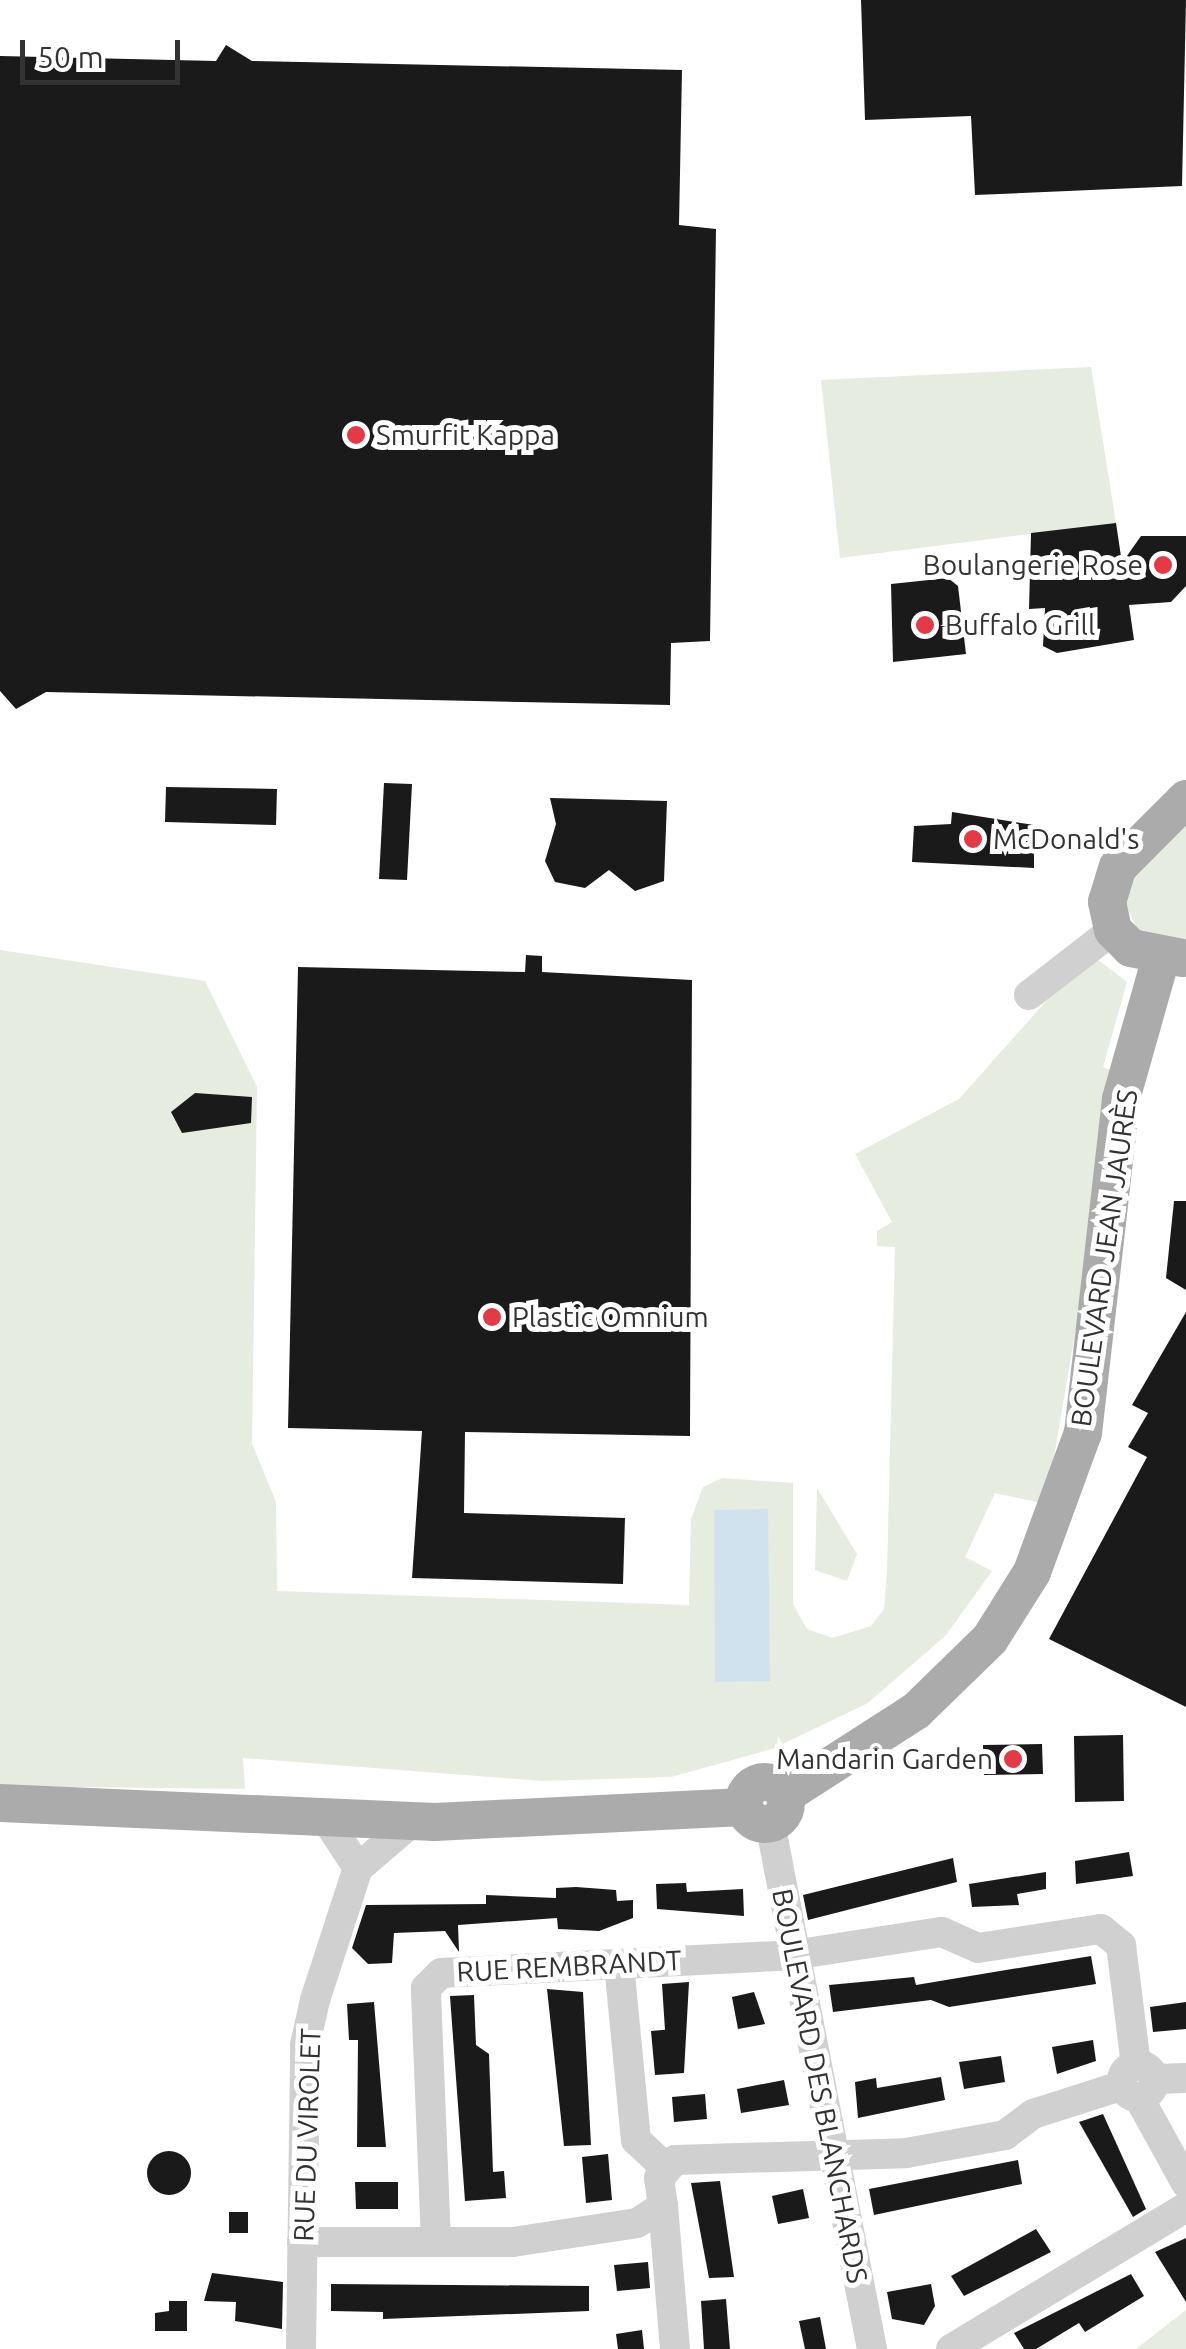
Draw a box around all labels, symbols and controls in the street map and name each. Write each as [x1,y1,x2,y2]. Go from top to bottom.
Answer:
scale bar [25,20,185,82]
text: 50 m [37,40,104,74]
place label: Smurfit Kappa [376,418,555,452]
marker: Smurfit Kappa [345,424,367,446]
place label: Boulangerie Rose [923,548,1143,582]
marker: Boulangerie Rose [1152,554,1174,576]
place label: Buffalo Grill [945,608,1095,642]
marker: Buffalo Grill [914,614,936,636]
place label: McDonald's [993,822,1139,856]
marker: McDonald's [962,828,984,850]
street label: BOULEVARD JEAN JAURÈS [1064,1087,1144,1429]
place label: Plastic Omnium [512,1300,709,1334]
marker: Plastic Omnium [481,1306,503,1328]
place label: Mandarin Garden [776,1742,993,1776]
marker: Mandarin Garden [1002,1748,1024,1770]
street label: BOULEVARD DES BLANCHARDS [765,1886,875,2286]
street label: RUE REMBRANDT [456,1943,682,1989]
street label: RUE DU VIROLET [286,2028,328,2242]

